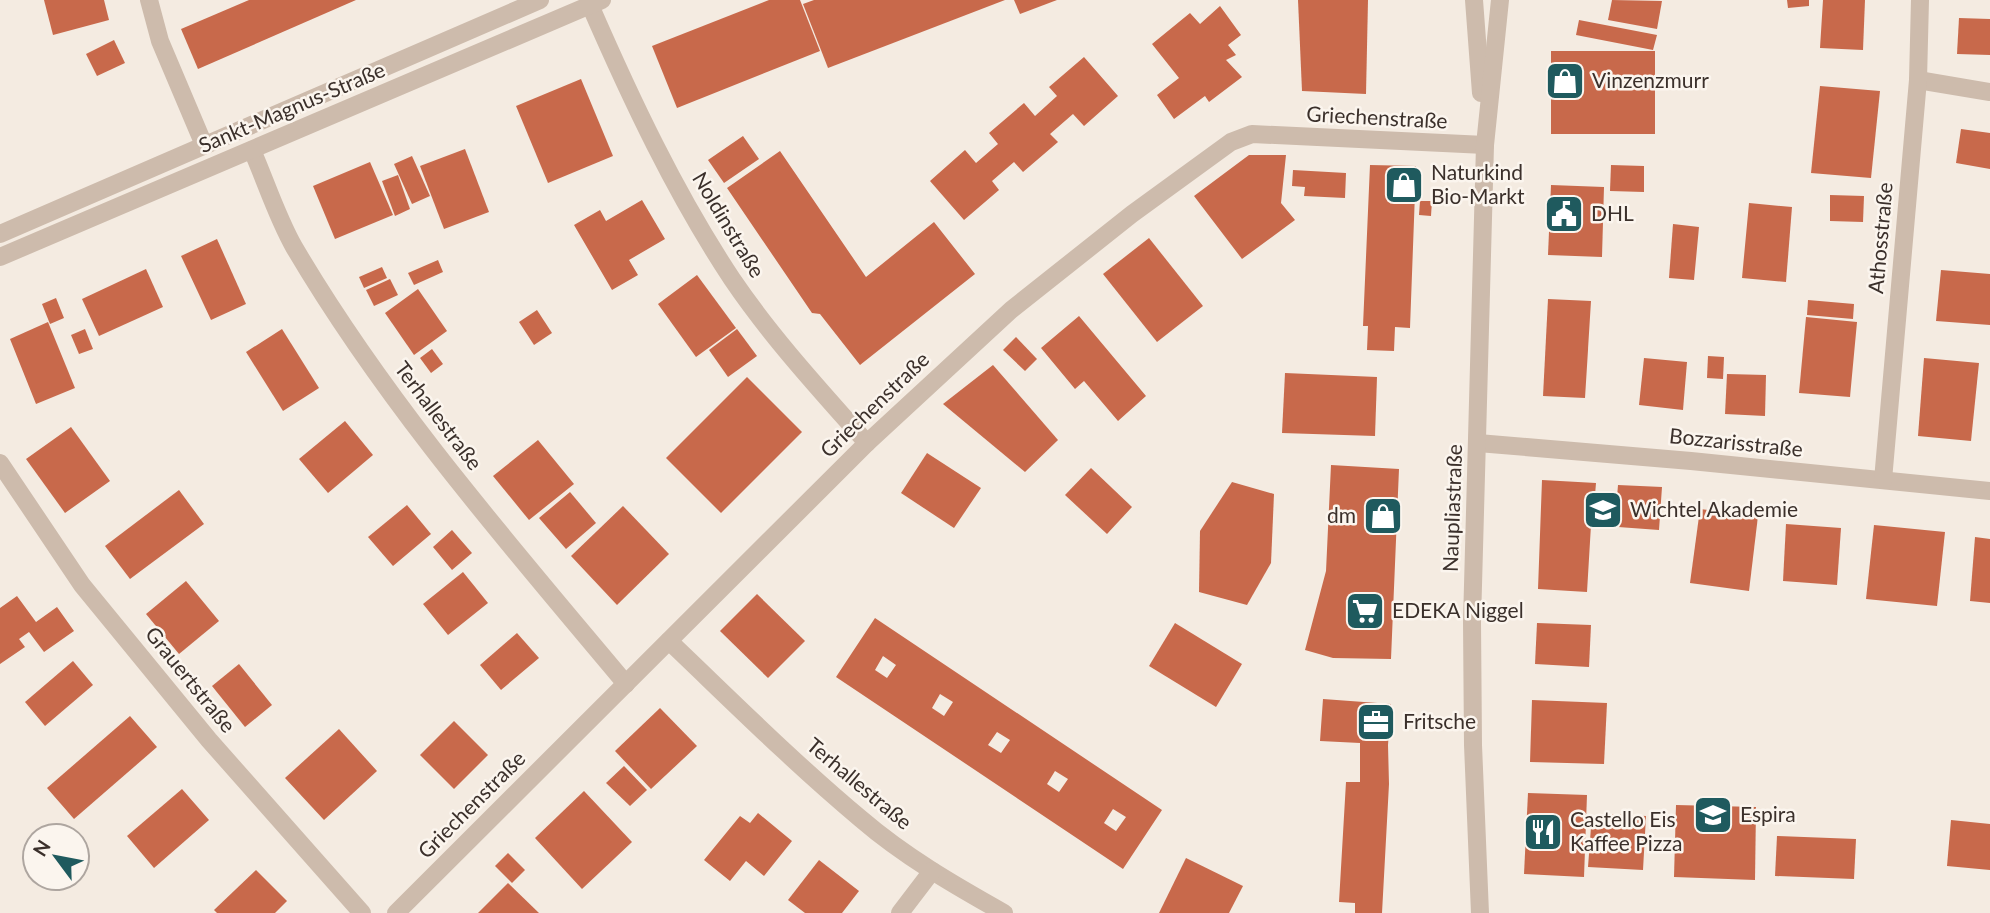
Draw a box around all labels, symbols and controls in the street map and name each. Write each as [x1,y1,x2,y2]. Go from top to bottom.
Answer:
street label: Sankt-Magnus-Straße [195,56,388,157]
shop icon: Vinzenzmurr [1544,60,1586,102]
place label: Vinzenzmurr [1592,67,1709,92]
street label: Griechenstraße [1306,100,1448,133]
place label: Naturkind Bio-Markt [1431,159,1525,208]
shop icon: Naturkind Bio-Markt [1383,164,1425,206]
street label: Noldinstraße [688,167,771,282]
street label: Athosstraße [1862,181,1897,295]
public building icon: DHL [1543,193,1585,235]
place label: DHL [1591,200,1634,225]
street label: Griechenstraße [814,346,933,462]
street label: Terhallestraße [390,356,488,474]
street label: Bozzarisstraße [1668,422,1804,461]
street label: Naupliastraße [1437,444,1466,572]
school or university icon: Wichtel Akademie [1582,489,1624,531]
shop icon: dm [1362,495,1404,537]
place label: Wichtel Akademie [1630,496,1798,521]
place label: dm [1327,502,1356,527]
supermarket icon: EDEKA Niggel [1344,590,1386,632]
place label: EDEKA Niggel [1392,597,1524,622]
street label: Grauertstraße [141,621,241,737]
office icon: Fritsche [1355,701,1397,743]
place label: Fritsche [1403,708,1476,733]
street label: Terhallestraße [802,732,918,834]
street label: Griechenstraße [412,745,530,863]
school or university icon: Espira [1692,794,1734,836]
place label: Espira [1740,801,1796,826]
place label: Castello Eis Kaffee Pizza [1570,806,1682,855]
restaurant icon: Castello Eis Kaffee Pizza [1522,811,1564,853]
north arrow [21,822,91,892]
text: N [28,835,55,860]

